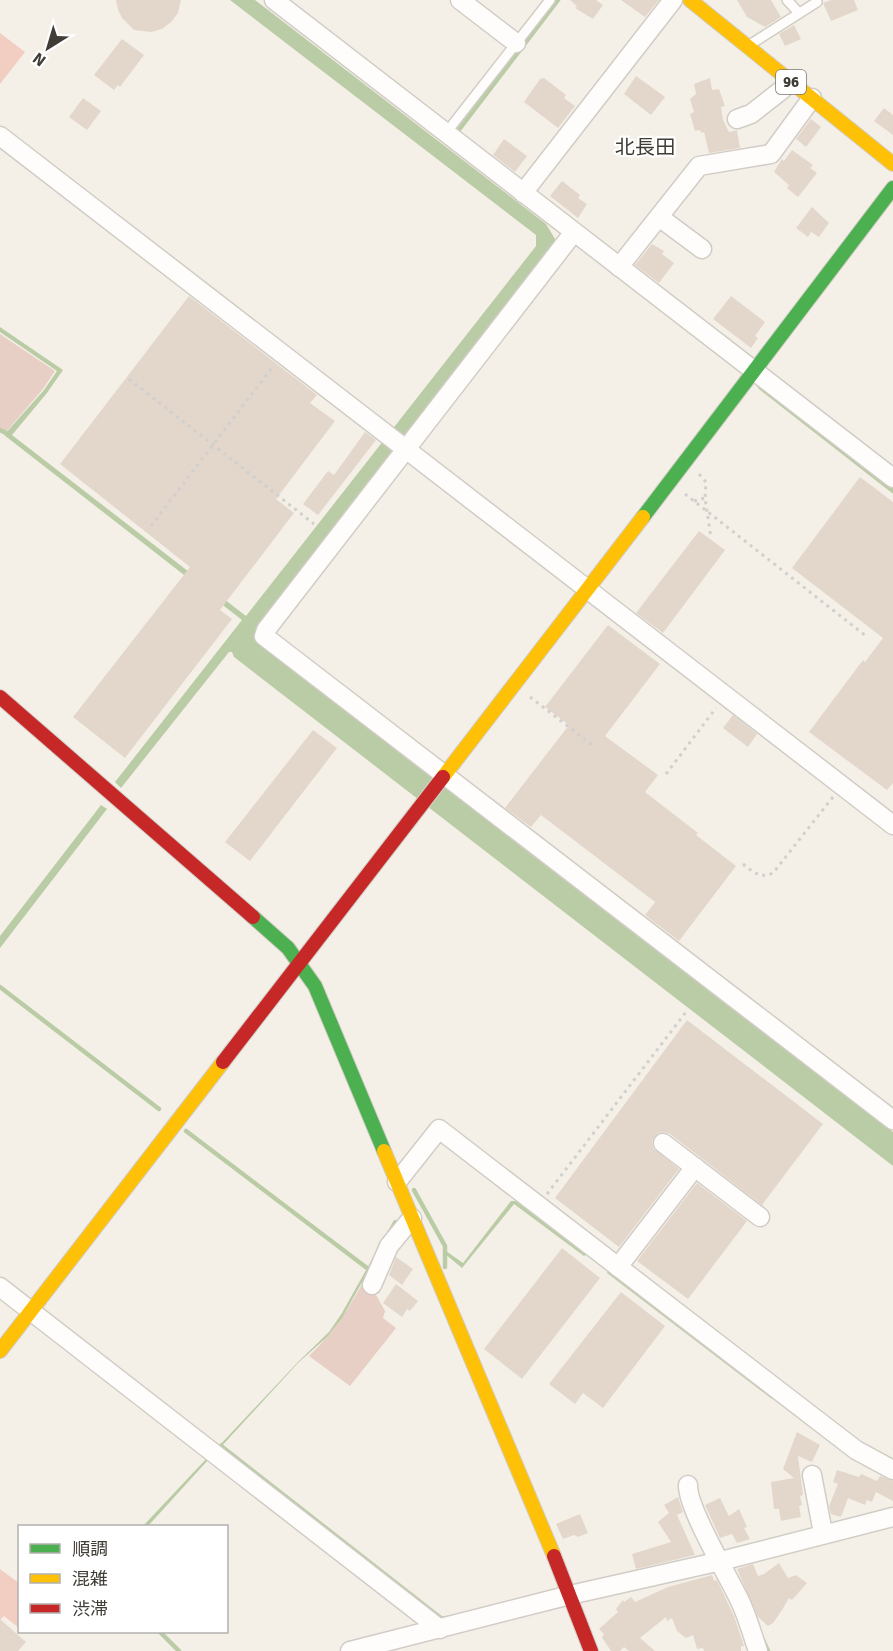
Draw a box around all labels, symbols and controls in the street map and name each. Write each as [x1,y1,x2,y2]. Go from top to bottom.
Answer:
north arrow [18,18,78,78]
text: N [29,48,50,71]
road number: 96 [776,70,806,94]
district label: 北長田 [615,135,675,160]
legend [18,1525,228,1633]
text: 順調 [72,1538,108,1560]
text: 混雑 [72,1568,108,1590]
text: 渋滞 [72,1598,108,1620]

